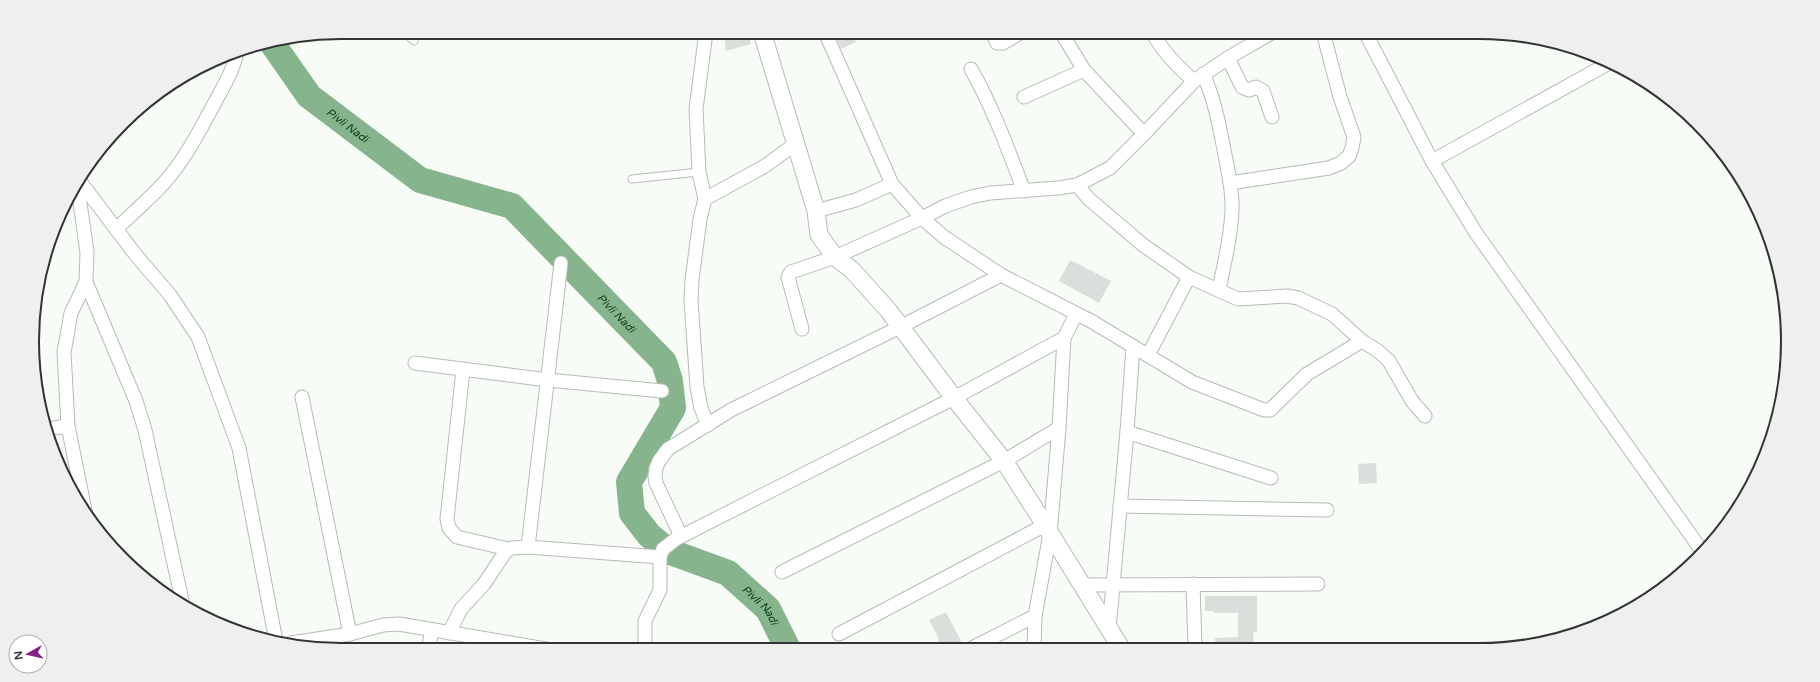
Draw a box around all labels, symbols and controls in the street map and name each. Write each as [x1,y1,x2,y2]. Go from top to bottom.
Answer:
water label: Pivli Nadi [324,105,372,146]
water label: Pivli Nadi [595,291,639,336]
water label: Pivli Nadi [740,582,782,628]
north arrow [8,634,48,674]
text: N [12,650,26,661]

